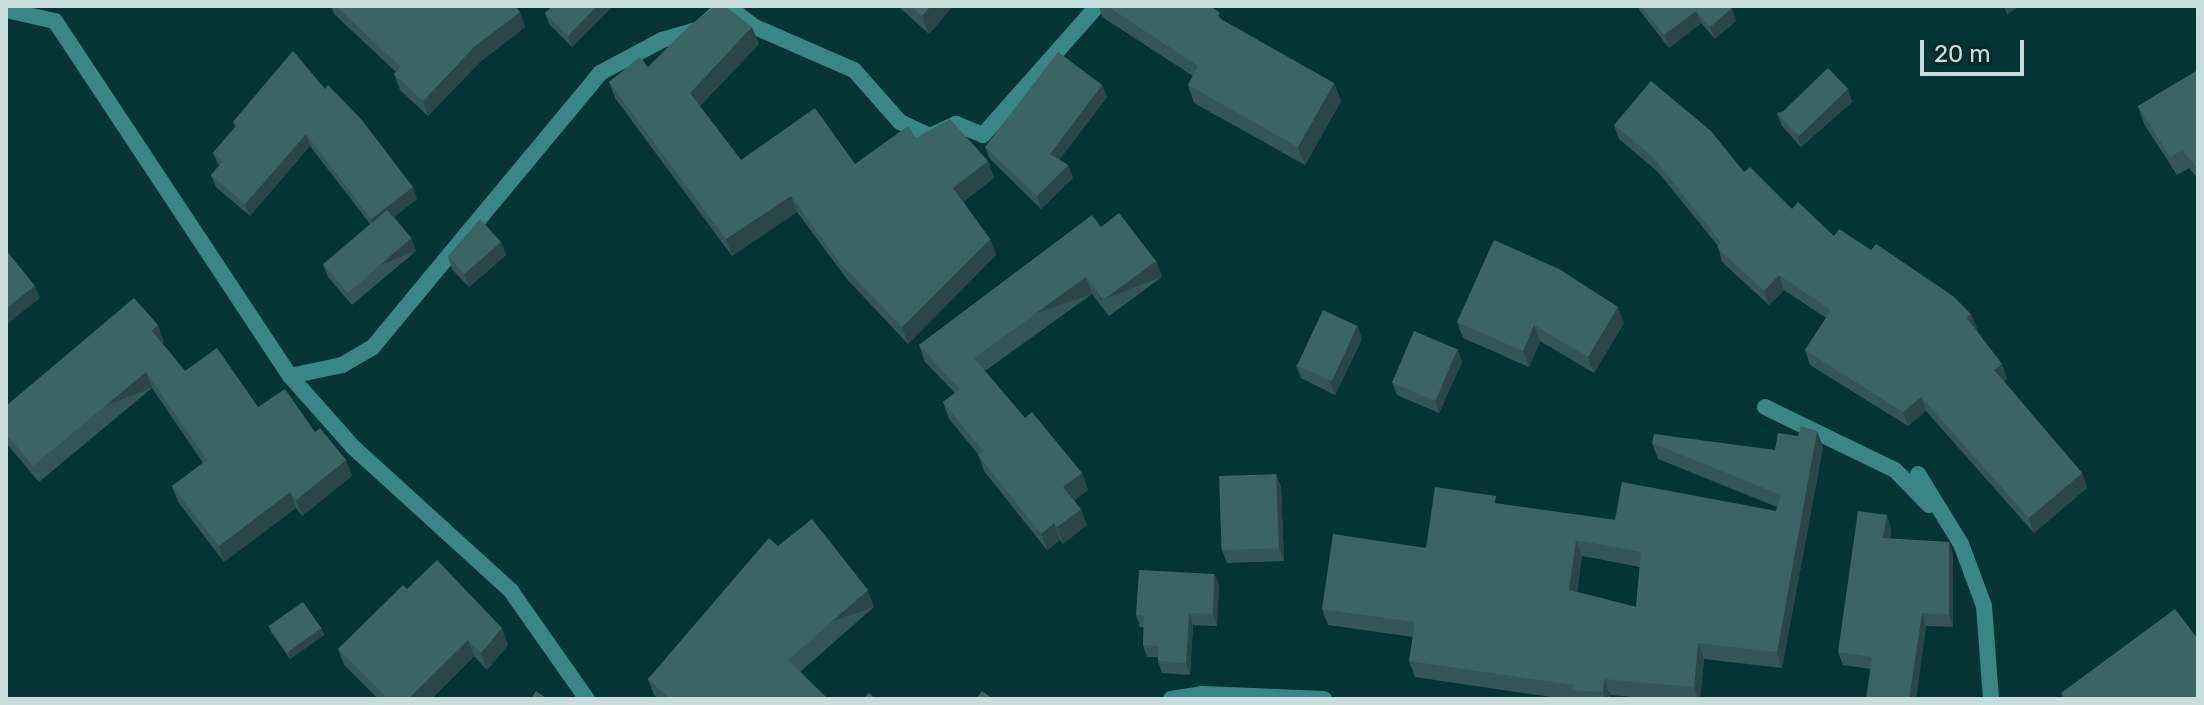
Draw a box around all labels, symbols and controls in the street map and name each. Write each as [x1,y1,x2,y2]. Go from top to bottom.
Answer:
scale bar [1924,24,2028,74]
text: 20 m [1934,40,1991,68]

